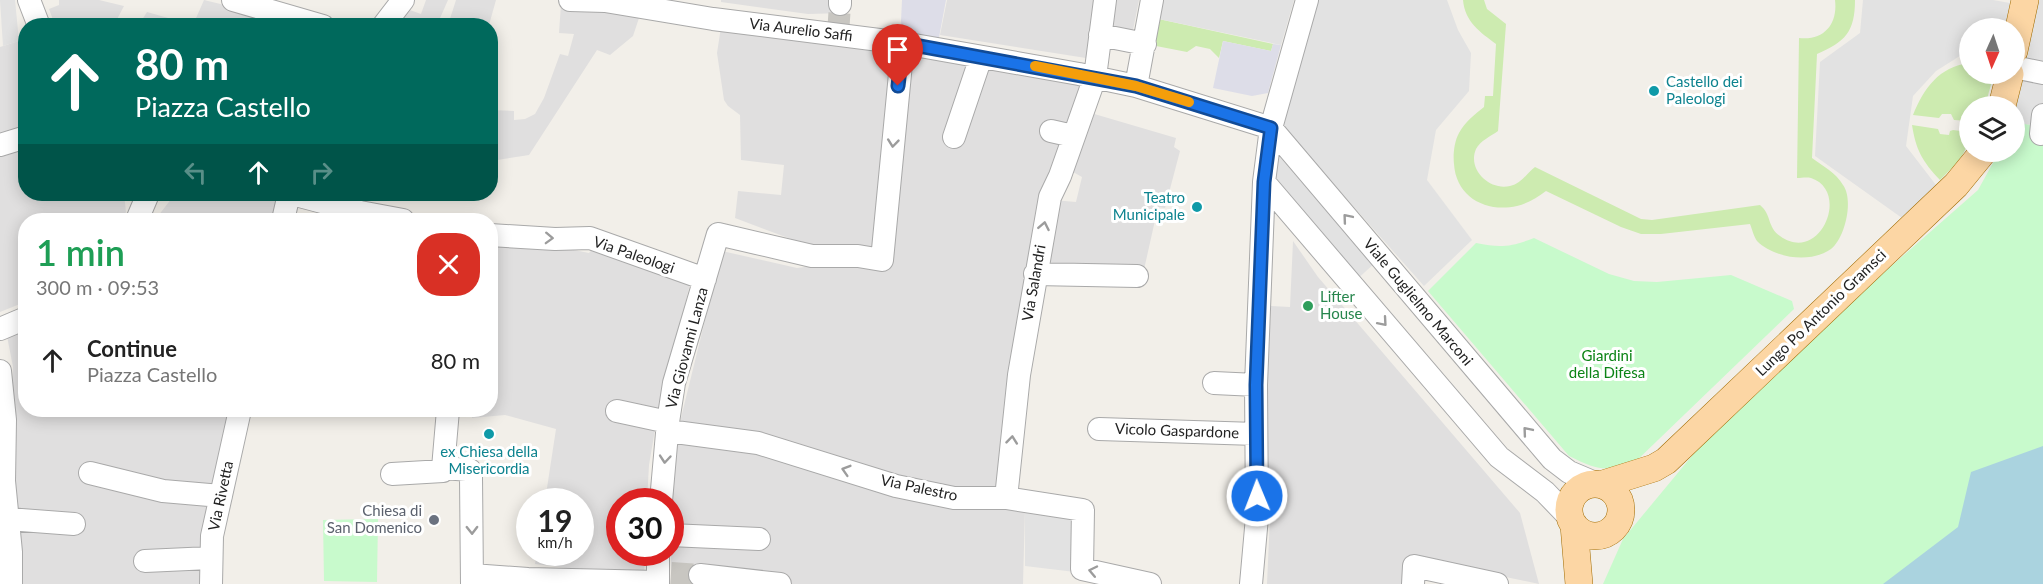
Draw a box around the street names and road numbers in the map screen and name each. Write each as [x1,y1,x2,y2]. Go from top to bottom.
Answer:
street label: Via Aurelio Saffi [748,14,854,44]
street label: Via Paleologi [591,232,677,276]
street label: Viale Guglielmo Marconi [1360,234,1477,369]
street label: Via Salandri [1017,243,1049,322]
street label: Lungo Po Antonio Gramsci [1751,245,1889,379]
street label: Via Giovanni Lanza [661,285,711,410]
street label: Vicolo Gaspardone [1115,419,1240,441]
street label: Via Rivetta [204,459,236,532]
street label: Via Palestro [879,470,959,504]

